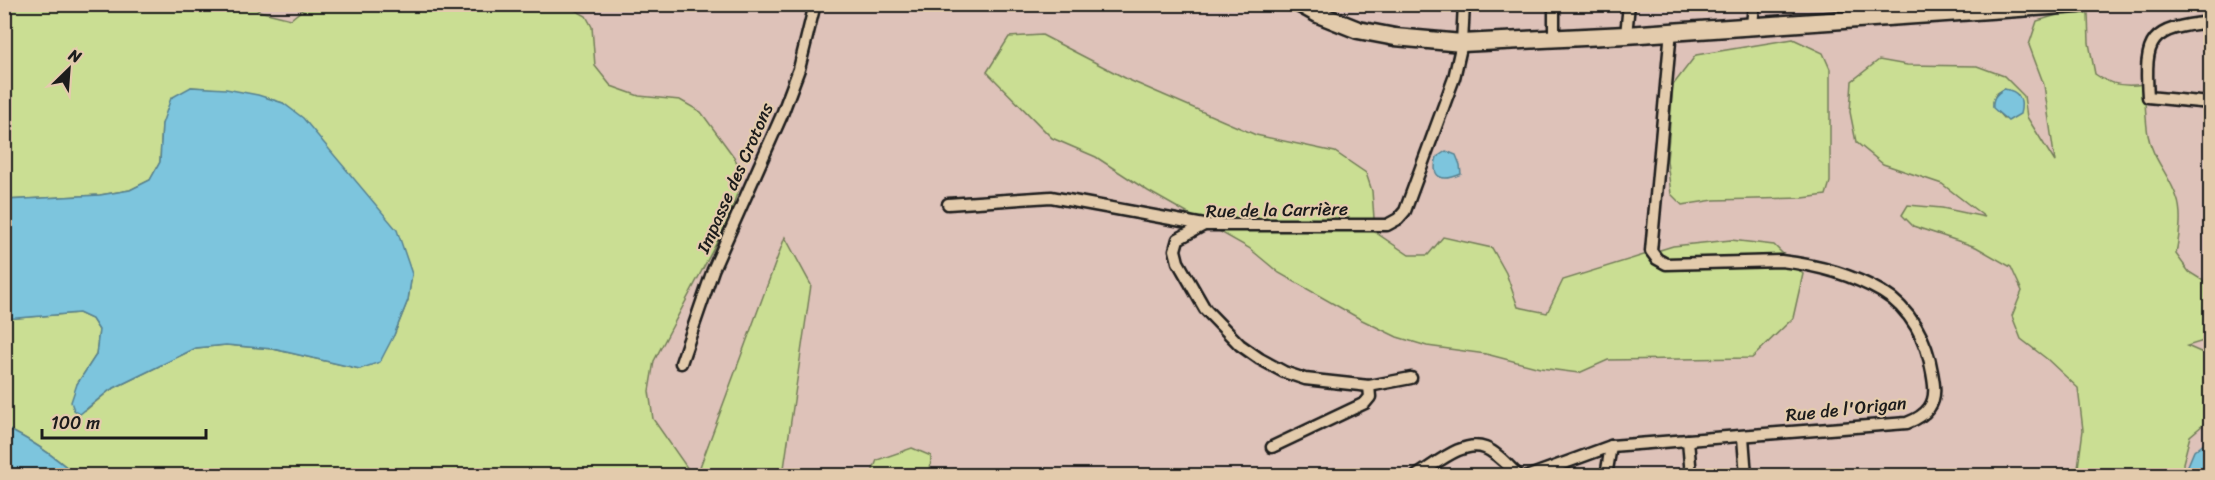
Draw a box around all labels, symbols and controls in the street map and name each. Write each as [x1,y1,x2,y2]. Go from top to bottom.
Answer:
north arrow [39,39,99,99]
text: N [63,40,87,72]
street label: Impasse des Crotons [687,97,783,259]
street label: Rue de la Carrière [1206,193,1348,227]
street label: Rue de l'Origan [1784,387,1908,431]
scale bar [42,402,206,440]
text: 100 m [51,407,100,439]

